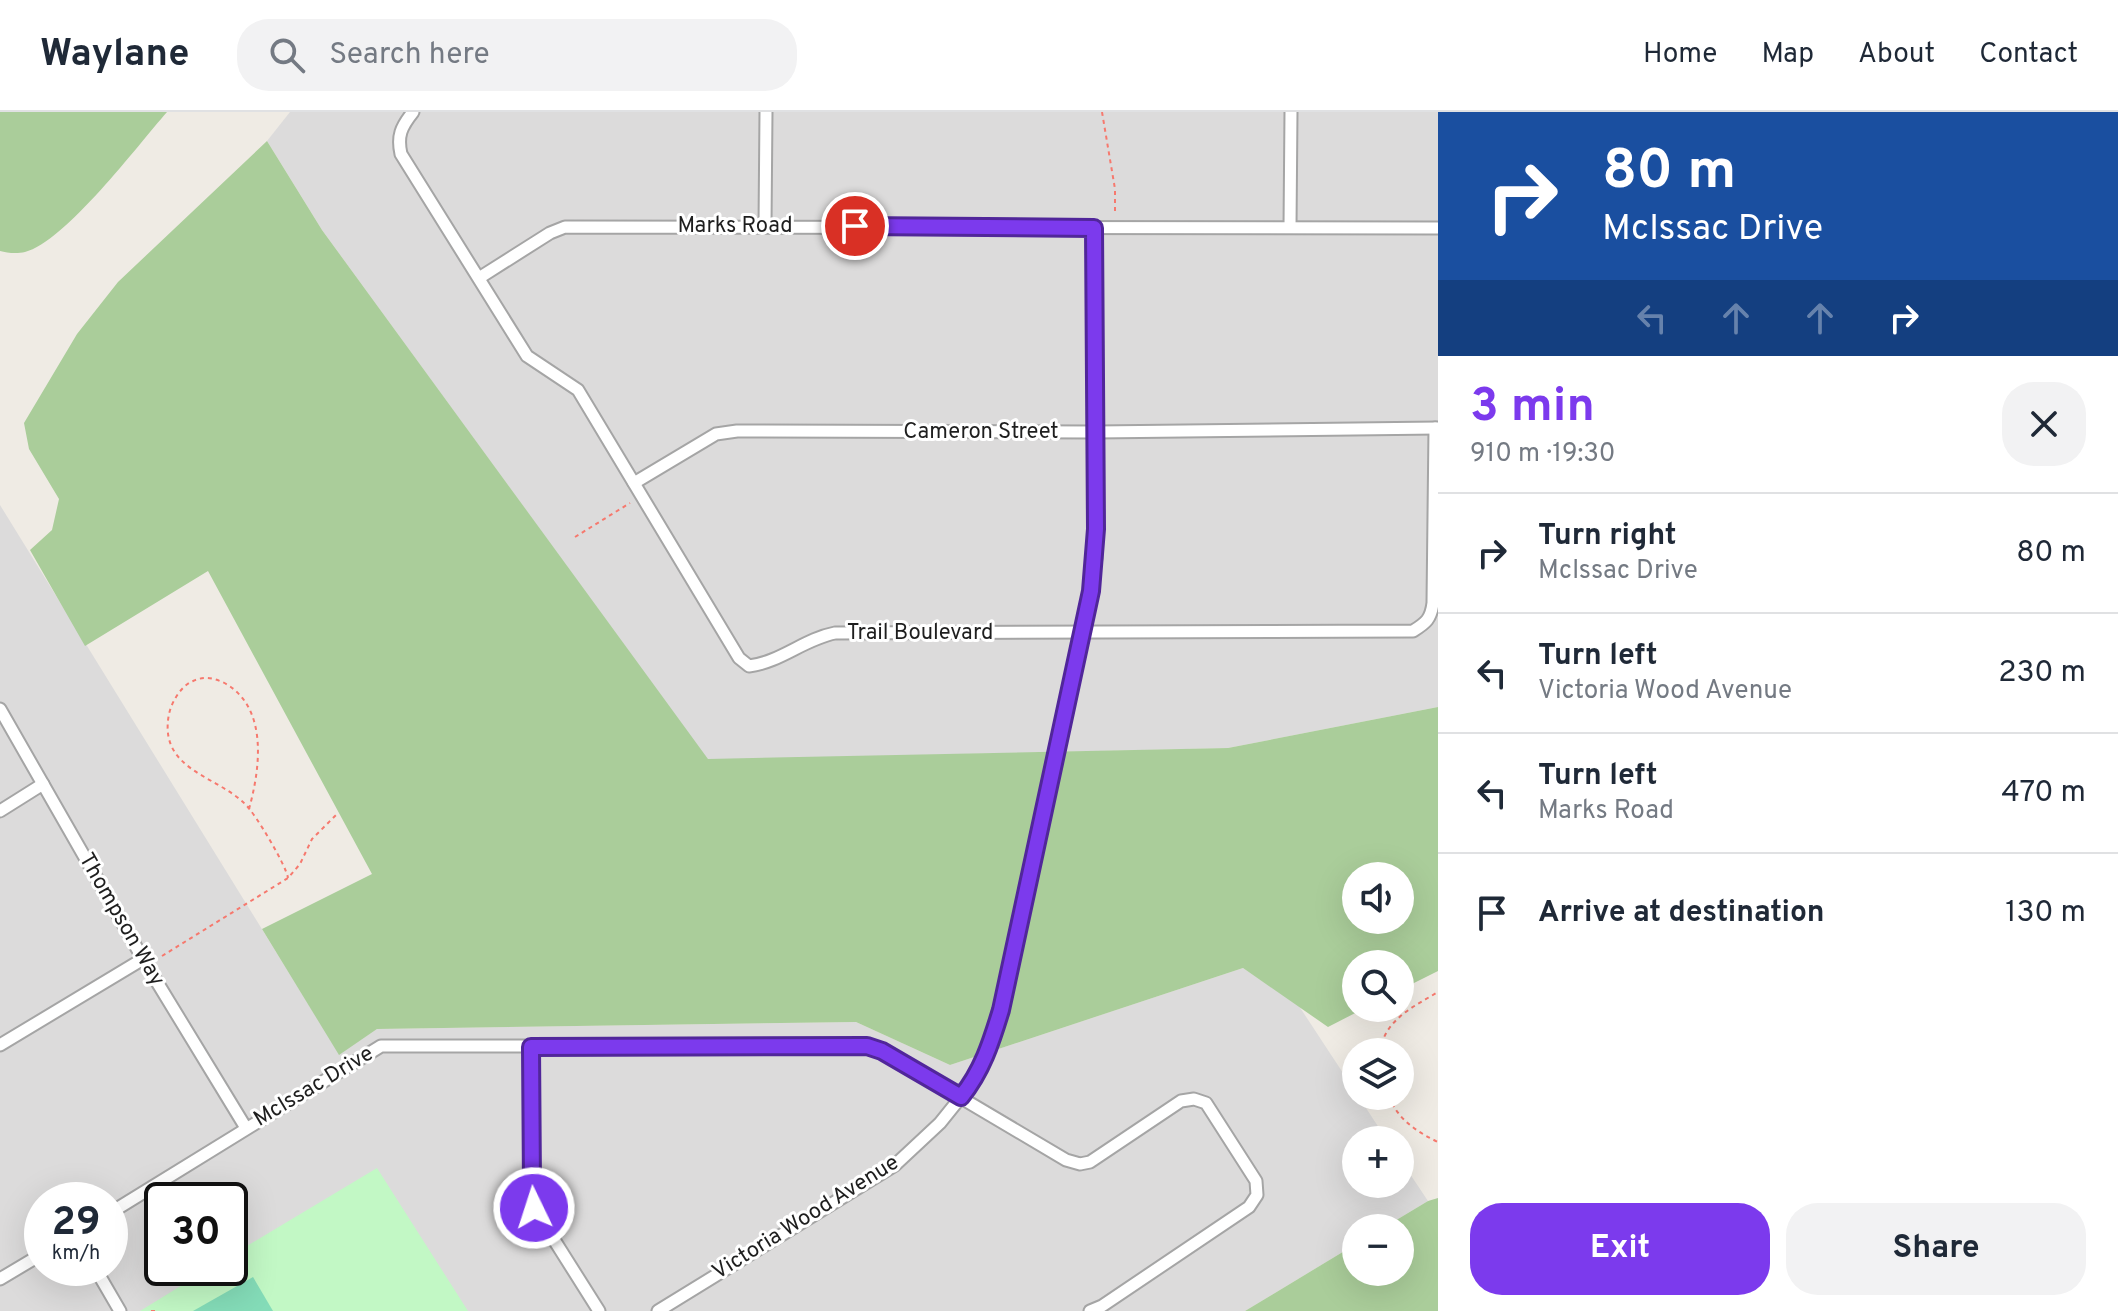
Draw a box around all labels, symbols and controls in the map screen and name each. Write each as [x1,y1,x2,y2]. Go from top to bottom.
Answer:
search box [237,19,797,91]
text: Waylane [40,31,189,80]
icon: search [265,33,309,77]
text: Search here [329,37,490,74]
text: Home [1643,37,1717,73]
text: Map [1761,37,1814,73]
text: About [1858,37,1935,73]
text: Contact [1979,37,2078,73]
text: 80 m [1602,138,1736,208]
icon: right [1470,144,1574,248]
pin [821,192,889,260]
icon: arrive [833,204,877,248]
text: McIssac Drive [1602,207,1823,253]
street label: Marks Road [678,213,793,240]
icon: left [1630,296,1674,340]
icon: ahead [1714,296,1758,340]
icon: ahead [1798,296,1842,340]
icon: right [1882,296,1926,340]
text: 3 min [1470,378,1595,438]
button: close [2002,382,2086,466]
street label: Cameron Street [903,419,1059,446]
text: 910 m · 19:30 [1470,438,1615,471]
text: Turn right [1538,518,1676,555]
icon: right [1470,531,1514,575]
text: 80 m [2016,535,2086,572]
text: McIssac Drive [1538,555,1698,588]
street label: Trail Boulevard [847,620,993,647]
text: Turn left [1538,638,1658,675]
icon: left [1470,651,1514,695]
text: 230 m [1998,655,2086,692]
text: Victoria Wood Avenue [1538,675,1792,708]
text: Turn left [1538,758,1658,795]
icon: left [1470,771,1514,815]
text: 470 m [2001,775,2086,812]
text: Marks Road [1538,795,1674,828]
street label: Thompson Way [72,849,170,991]
map controls [1342,862,1414,1286]
button: sound [1342,862,1414,934]
icon: arrive [1470,891,1514,935]
text: Arrive at destination [1538,895,1824,932]
text: 130 m [2005,895,2086,932]
button: search [1342,950,1414,1022]
button: layers [1342,1038,1414,1110]
street label: McIssac Drive [249,1041,379,1133]
button: + [1342,1126,1414,1198]
street label: Victoria Wood Avenue [708,1150,904,1286]
position arrow [492,1166,576,1250]
speed limit sign: 30 [144,1182,248,1286]
text: 29 [51,1199,101,1249]
button: Exit [1470,1203,1770,1295]
button: Share [1786,1203,2086,1295]
button: − [1342,1214,1414,1286]
text: km/h [52,1241,100,1267]

